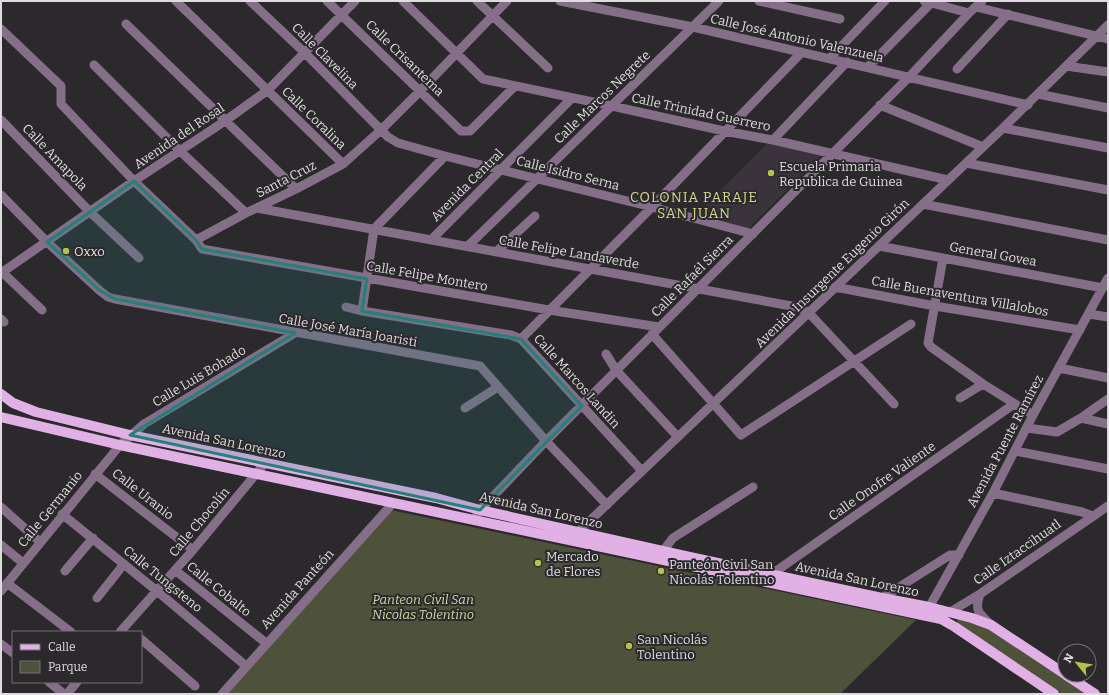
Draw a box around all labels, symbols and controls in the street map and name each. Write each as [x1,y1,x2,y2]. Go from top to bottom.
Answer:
street label: Calle José Antonio Valenzuela [709,11,885,65]
street label: Calle Crisantema [363,17,447,99]
street label: Calle Clavelina [289,20,361,92]
street label: Calle Marcos Negrete [551,47,653,147]
street label: Calle Coralina [279,84,349,152]
street label: Calle Trinidad Guerrero [630,90,772,134]
street label: Avenida del Rosal [131,100,227,172]
street label: Calle Amapola [19,121,91,193]
street label: Avenida Central [428,146,506,224]
street label: Calle Isidro Serna [515,153,621,193]
street label: Santa Cruz [254,158,318,200]
place label: Escuela Primaria Republica de Guinea [779,159,903,189]
marker: Escuela Primaria Republica de Guinea [766,168,776,178]
district label: COLONIA PARAJE SAN JUAN [630,189,758,222]
street label: Avenida Insurgente Eugenio Girón [752,195,913,351]
street label: Calle Felipe Landaverde [498,232,640,272]
street label: Calle Rafaél Sierra [648,232,736,320]
street label: General Govea [948,239,1038,269]
place label: Oxxo [74,244,105,259]
marker: Oxxo [61,246,71,256]
street label: Calle Felipe Montero [365,258,489,294]
street label: Calle Buenaventura Villalobos [870,273,1050,319]
street label: Calle José María Joaristi [278,310,419,350]
street label: Calle Marcos Landin [531,331,624,432]
street label: Calle Luis Bohado [150,342,248,410]
street label: Avenida Puente Ramírez [964,372,1046,510]
street label: Avenida San Lorenzo [161,421,287,461]
street label: Calle Onofre Valiente [826,438,938,524]
street label: Calle Uranio [109,465,177,523]
street label: Calle Germanio [15,468,85,550]
street label: Calle Chocolín [166,484,233,560]
street label: Avenida San Lorenzo [478,489,604,531]
street label: Calle Iztaccihuatl [970,516,1064,588]
street label: Calle Tungsteno [121,543,205,615]
street label: Avenida Panteón [257,546,337,632]
place label: Mercado de Flores [546,549,601,579]
place label: Panteón Civil San Nicolás Tolentino [669,557,774,587]
marker: Mercado de Flores [533,558,543,568]
street label: Calle Cobalto [184,559,254,619]
street label: Avenida San Lorenzo [794,559,920,599]
marker: Panteón Civil San Nicolás Tolentino [656,566,666,576]
park label: Panteon Civil San Nicolas Tolentino [372,592,474,622]
legend [12,631,142,683]
place label: San Nicolás Tolentino [637,632,707,662]
text: Calle [48,640,76,654]
marker: San Nicolás Tolentino [624,641,634,651]
north arrow [1057,643,1097,683]
text: N [1061,651,1077,665]
text: Parque [48,660,87,674]

